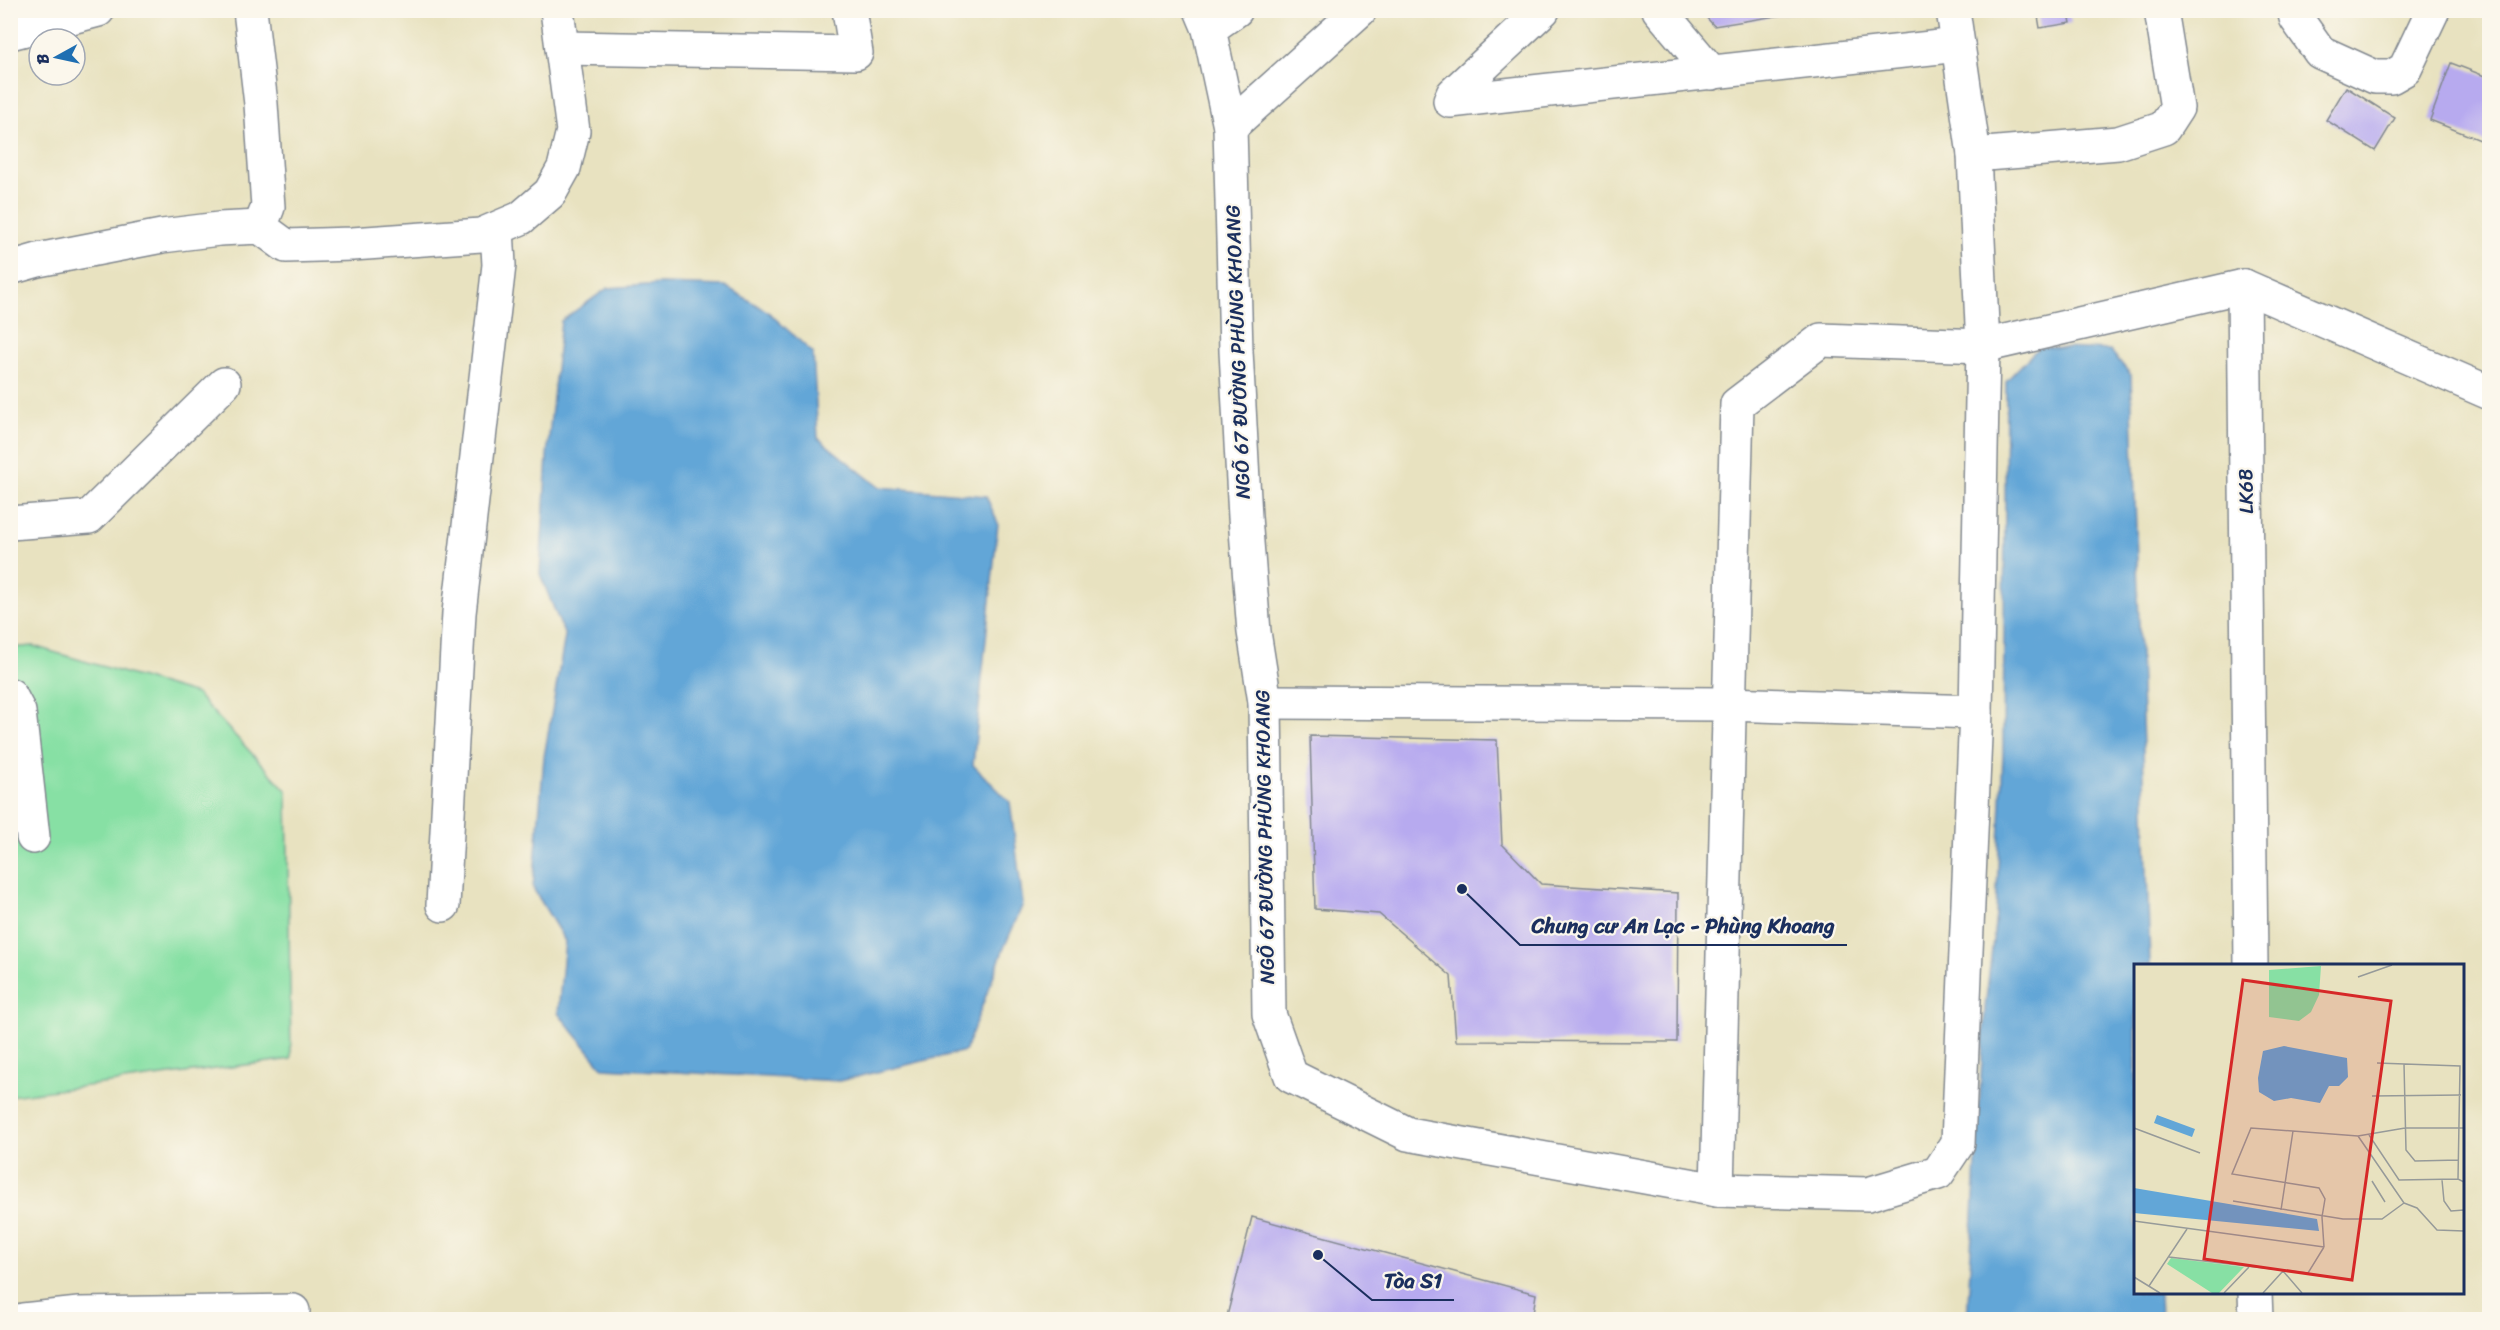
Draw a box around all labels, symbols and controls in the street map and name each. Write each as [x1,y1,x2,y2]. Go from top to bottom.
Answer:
north arrow [27,27,87,87]
text: B [27,51,58,66]
street label: NGÕ 67 ĐƯỜNG PHÙNG KHOANG [1215,204,1261,500]
street label: LK6B [2228,468,2264,514]
street label: NGÕ 67 ĐƯỜNG PHÙNG KHOANG [1245,689,1285,984]
callout: Chung cư An Lạc - Phùng Khoang [1520,906,1847,945]
text: Chung cư An Lạc - Phùng Khoang [1530,907,1835,945]
inset map [2134,964,2464,1294]
callout: Tòa S1 [1372,1261,1454,1300]
text: Tòa S1 [1384,1262,1442,1300]

